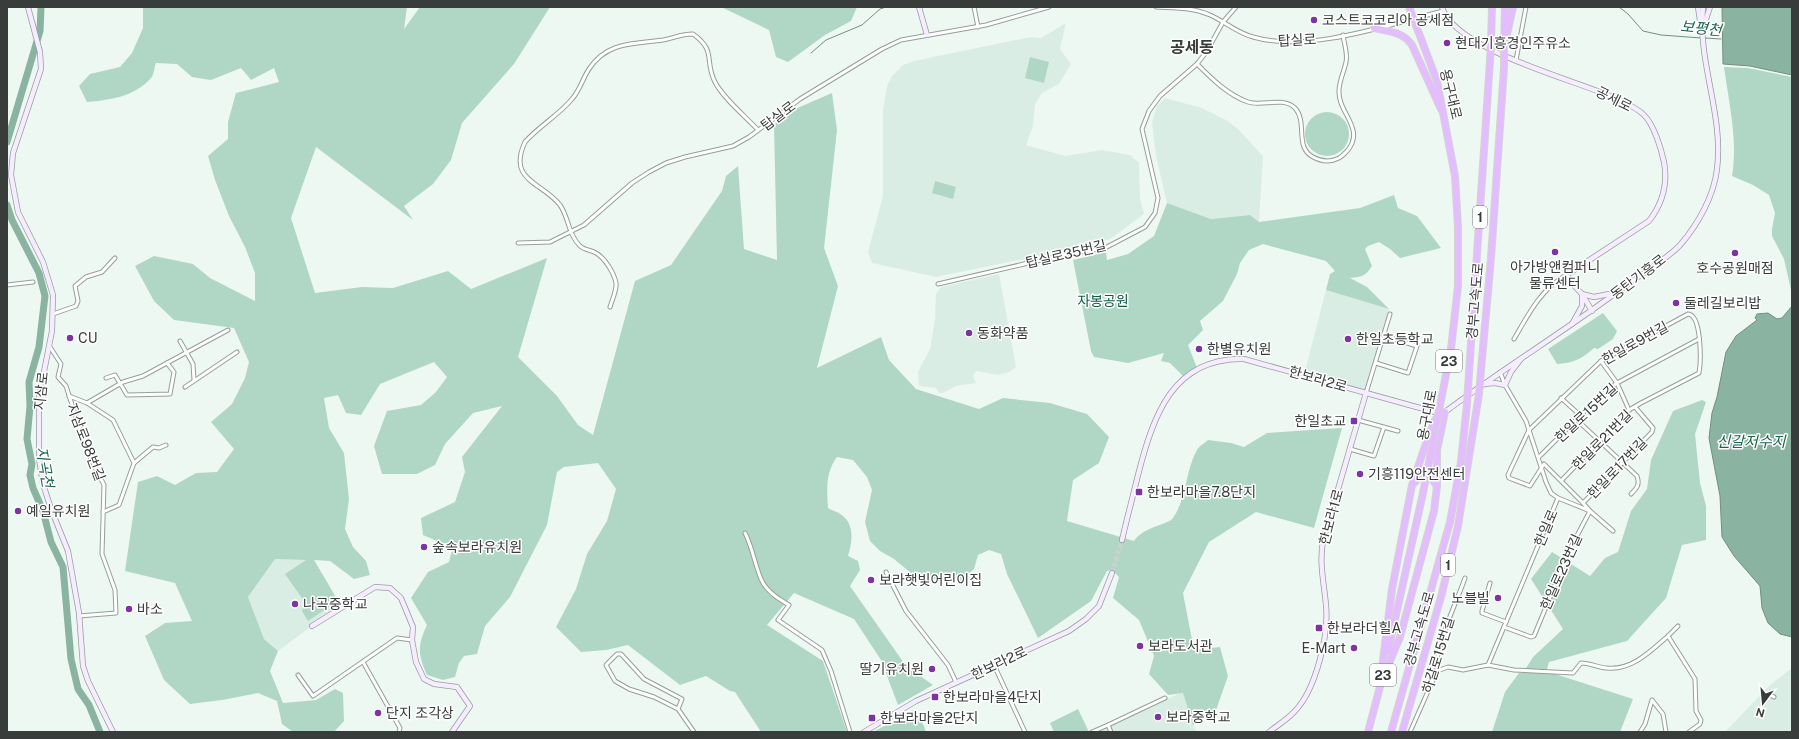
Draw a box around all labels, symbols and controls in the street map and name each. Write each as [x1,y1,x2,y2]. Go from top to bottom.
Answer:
place label: 코스트코코리아 공세점 [1322,12,1454,28]
marker: 코스트코코리아 공세점 [1309,15,1319,25]
water label: 보평천 [1680,17,1725,39]
street label: 탑실로 [1277,31,1317,49]
place label: 현대기흥경인주유소 [1455,35,1571,51]
district label: 공세동 [1170,38,1214,57]
marker: 현대기흥경인주유소 [1442,38,1452,48]
street label: 용구대로 [1437,67,1465,121]
street label: 공세로 [1593,83,1635,115]
street label: 탑실로 [758,98,798,134]
road number: 1 [1473,206,1487,228]
street label: 탑실로35번길 [1024,237,1108,271]
marker: 아가방앤컴퍼니 물류센터 [1550,247,1560,257]
marker: 호수공원매점 [1730,248,1740,258]
street label: 동탄기흥로 [1607,251,1669,303]
place label: 아가방앤컴퍼니 물류센터 [1510,259,1600,291]
place label: 호수공원매점 [1696,260,1774,276]
street label: 경부고속도로 [1464,262,1486,340]
park label: 자봉공원 [1077,293,1129,309]
place label: 둘레길보리밥 [1684,295,1761,311]
marker: 둘레길보리밥 [1671,298,1681,308]
street label: 한일로9번길 [1599,318,1671,368]
place label: 동화약품 [977,325,1029,341]
marker: 동화약품 [964,328,974,338]
place label: CU [78,330,97,346]
place label: 한일초등학교 [1356,331,1433,347]
marker: CU [65,333,75,343]
marker: 한일초등학교 [1343,334,1353,344]
place label: 한별유치원 [1207,341,1271,357]
marker: 한별유치원 [1194,344,1204,354]
road number: 23 [1436,350,1462,372]
street label: 한보라2로 [1287,363,1349,395]
street label: 지삼로 [31,371,51,411]
street label: 한일로15번길 [1552,380,1620,446]
street label: 용구대로 [1414,388,1440,442]
street label: 지삼로98번길 [64,401,108,483]
street label: 한일로21번길 [1569,407,1635,473]
place label: 한일초교 [1294,413,1346,429]
marker: 한일초교 [1349,416,1359,426]
water label: 신갈저수지 [1716,433,1787,450]
street label: 한일로17번길 [1584,434,1650,502]
water label: 지곡천 [33,445,57,491]
place label: 기흥119안전센터 [1368,466,1465,482]
marker: 기흥119안전센터 [1355,469,1365,479]
place label: 한보라마을7.8단지 [1147,484,1256,500]
marker: 한보라마을7.8단지 [1134,487,1144,497]
street label: 한보라1로 [1316,487,1346,547]
place label: 예일유치원 [26,503,90,519]
marker: 예일유치원 [13,506,23,516]
street label: 한일로 [1531,507,1561,549]
street label: 한일로23번길 [1537,531,1585,613]
place label: 숲속보라유치원 [432,539,522,555]
marker: 숲속보라유치원 [419,542,429,552]
road number: 1 [1441,554,1455,576]
place label: 보라햇빛어린이집 [879,572,982,588]
marker: 보라햇빛어린이집 [866,575,876,585]
street label: 경부고속도로 [1401,590,1437,668]
place label: 노블빌 [1451,590,1490,606]
marker: 노블빌 [1493,593,1503,603]
place label: 나곡중학교 [303,596,368,612]
marker: 나곡중학교 [290,599,300,609]
place label: 바소 [137,601,163,617]
marker: 바소 [124,604,134,614]
street label: 하갈로15번길 [1419,615,1457,695]
place label: 한보라더힐A [1327,620,1401,636]
marker: 한보라더힐A [1314,623,1324,633]
place label: 보라도서관 [1148,638,1213,654]
place label: E-Mart [1302,640,1346,656]
marker: 보라도서관 [1135,641,1145,651]
street label: 한보라2로 [968,643,1030,683]
marker: E-Mart [1349,643,1359,653]
place label: 딸기유치원 [860,661,924,677]
marker: 딸기유치원 [927,664,937,674]
road number: 23 [1370,664,1396,686]
north arrow [1743,683,1783,723]
place label: 한보라마을4단지 [943,689,1042,705]
marker: 한보라마을4단지 [930,692,940,702]
place label: 단지 조각상 [386,705,454,721]
text: N [1754,706,1766,720]
marker: 단지 조각상 [373,708,383,718]
place label: 보라중학교 [1166,709,1231,725]
place label: 한보라마을2단지 [880,710,979,726]
marker: 보라중학교 [1153,712,1163,722]
marker: 한보라마을2단지 [867,713,877,723]

